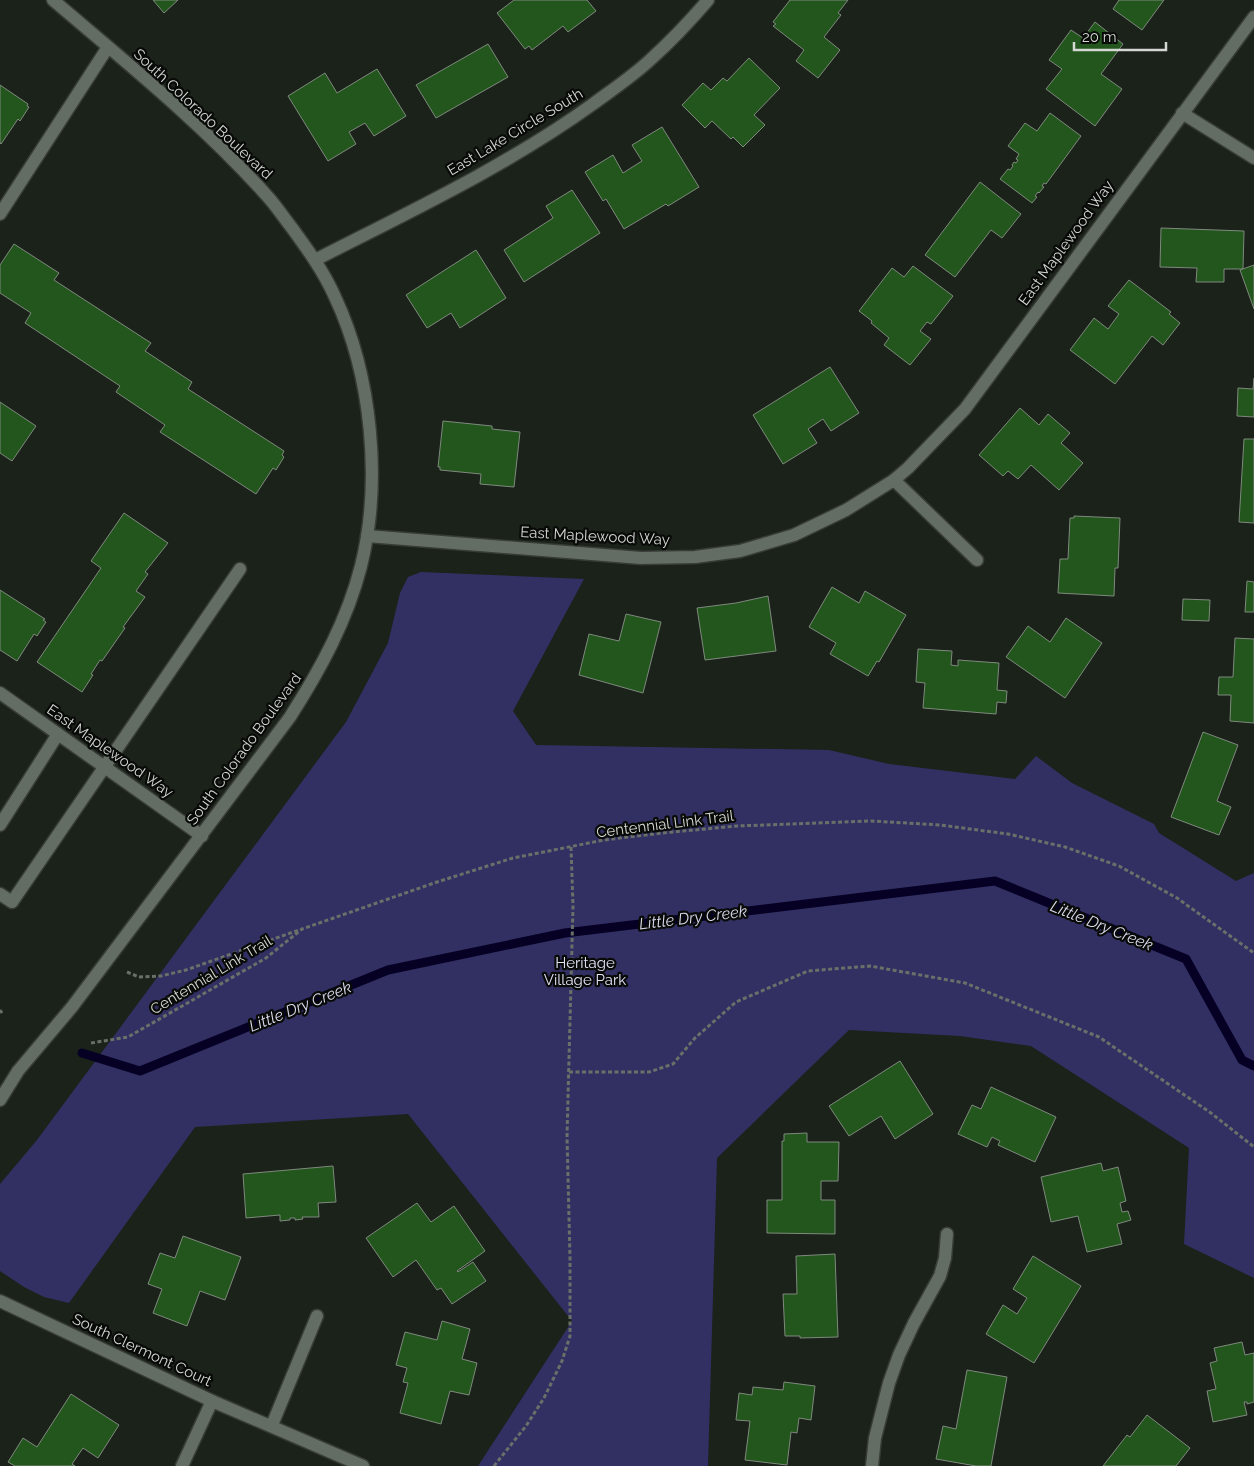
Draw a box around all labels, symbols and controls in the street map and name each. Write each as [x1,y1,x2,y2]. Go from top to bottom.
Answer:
scale bar [1074,20,1166,52]
text: 20 m [1082,28,1117,46]
street label: South Colorado Boulevard [130,45,276,183]
street label: East Lake Circle South [444,84,586,180]
street label: East Maplewood Way [1015,177,1117,309]
street label: East Maplewood Way [520,523,670,549]
street label: South Colorado Boulevard [183,670,305,828]
street label: East Maplewood Way [43,701,177,801]
street label: Centennial Link Trail [595,807,736,841]
water label: Little Dry Creek [1048,896,1156,955]
water label: Little Dry Creek [638,901,749,934]
street label: Centennial Link Trail [147,931,276,1018]
park label: Heritage Village Park [544,954,626,989]
water label: Little Dry Creek [246,977,355,1036]
street label: South Clermont Court [69,1310,215,1390]

